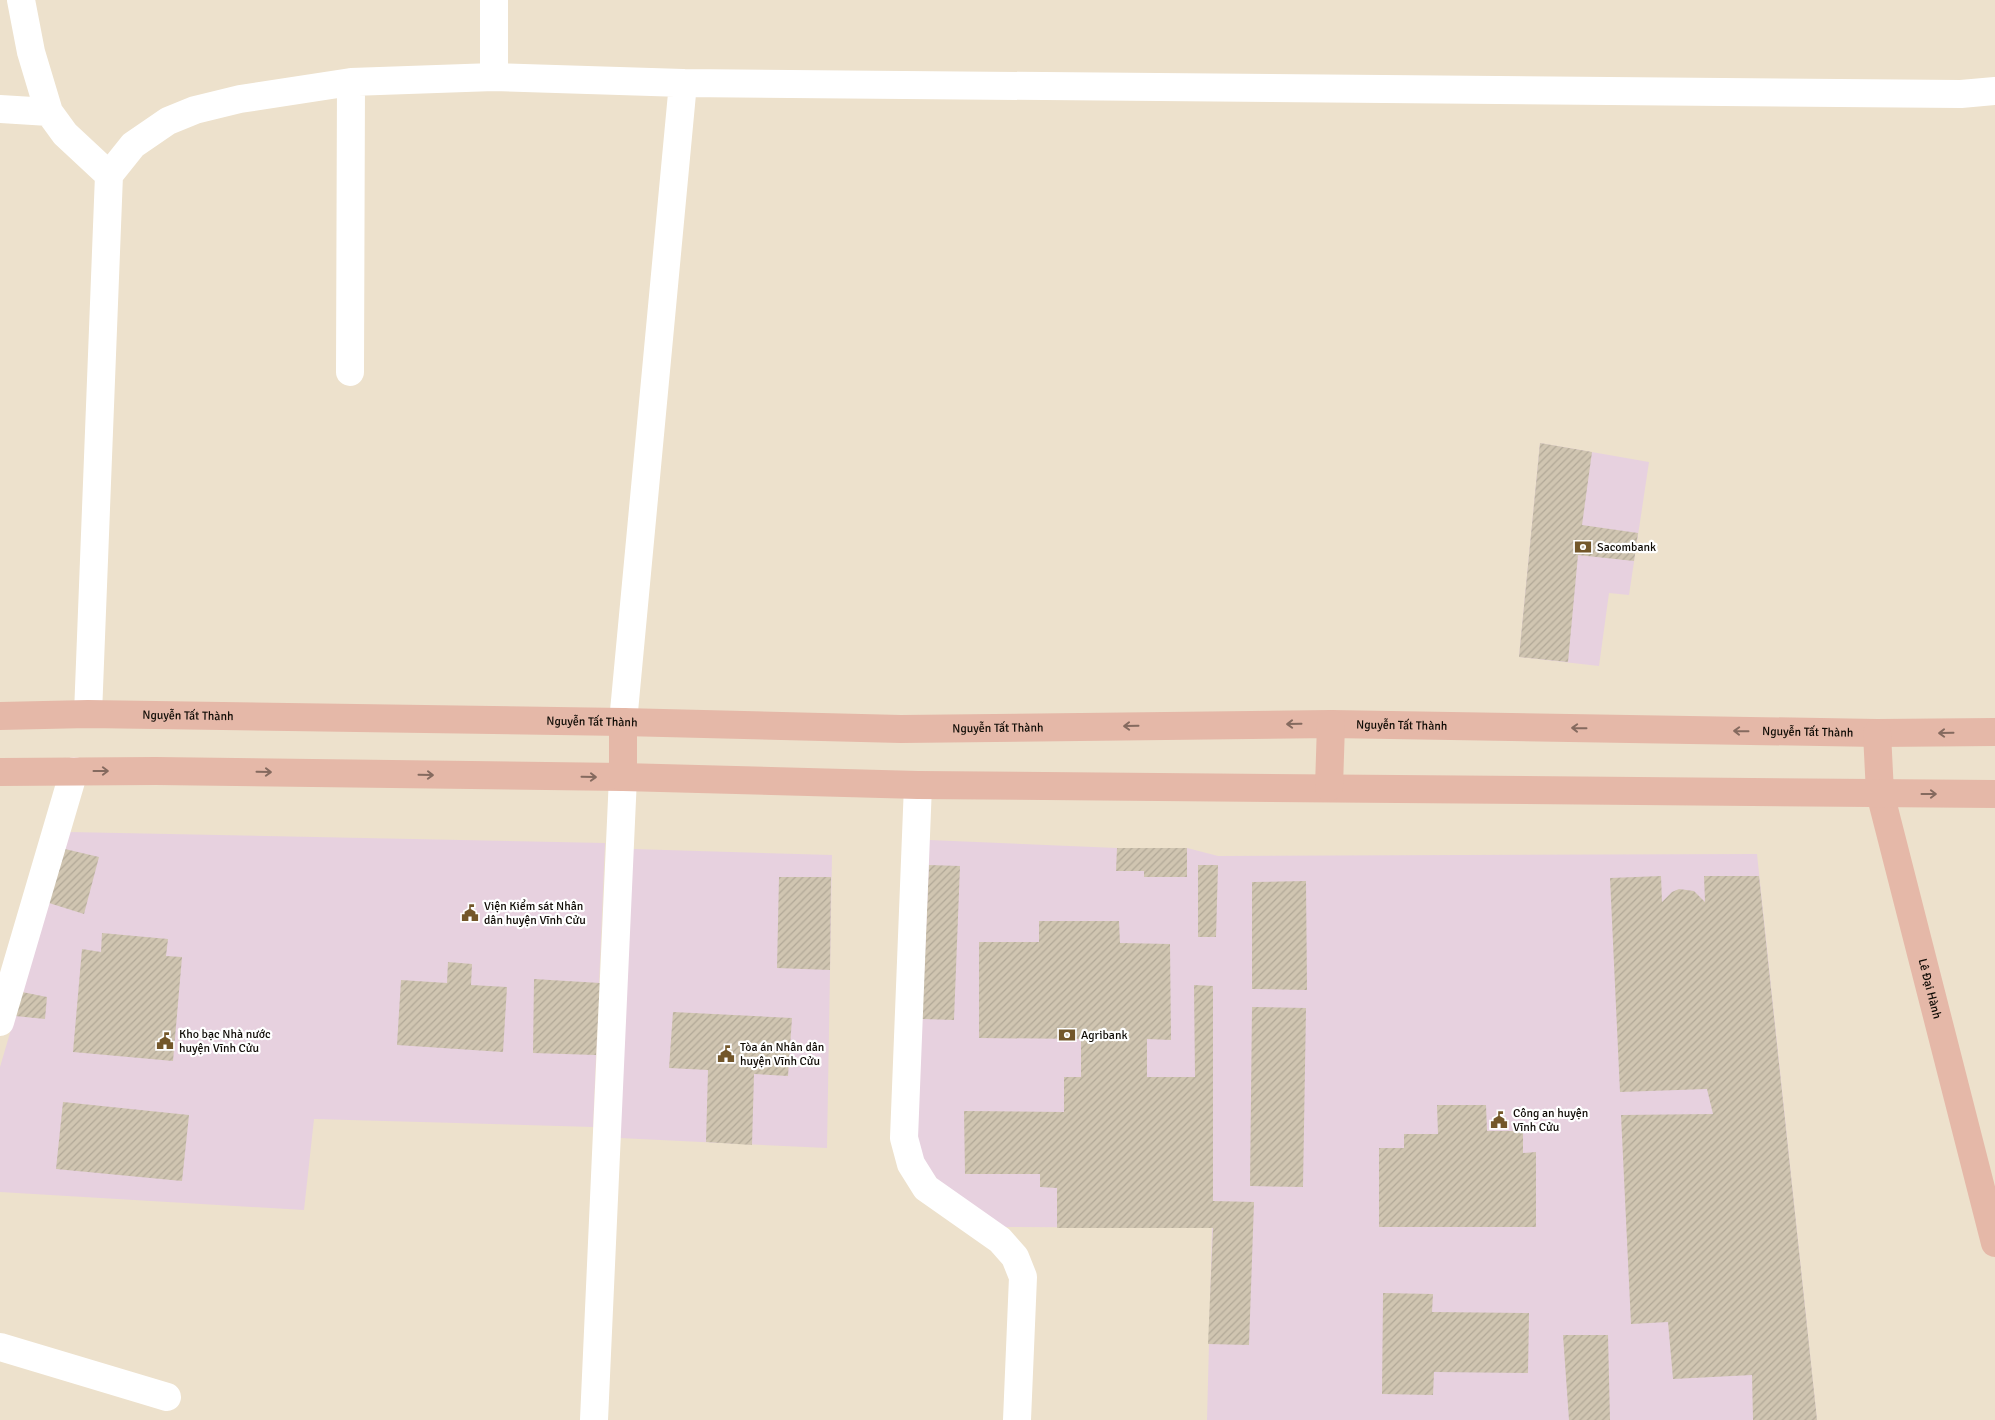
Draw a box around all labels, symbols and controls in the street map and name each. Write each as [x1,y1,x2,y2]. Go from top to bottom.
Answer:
bank icon: Sacombank [1573,537,1593,557]
place label: Sacombank [1597,540,1656,555]
street label: Nguyễn Tất Thành [142,707,234,724]
street label: Nguyễn Tất Thành [546,713,638,730]
street label: Nguyễn Tất Thành [1356,717,1448,733]
street label: Nguyễn Tất Thành [952,720,1044,736]
one-way arrow [1286,720,1302,729]
one-way arrow [1123,721,1140,731]
one-way arrow [1571,723,1587,733]
street label: Nguyễn Tất Thành [1762,724,1853,740]
one-way arrow [1733,726,1750,736]
one-way arrow [1939,728,1955,738]
one-way arrow [92,766,109,776]
one-way arrow [255,768,271,777]
one-way arrow [418,770,434,779]
one-way arrow [580,772,596,782]
one-way arrow [1920,789,1936,799]
place label: Viện Kiểm sát Nhân dân huyện Vĩnh Cửu [484,899,586,928]
public building icon: Viện Kiểm sát Nhân dân huyện Vĩnh Cửu [460,903,480,923]
street label: Lê Đại Hành [1915,957,1945,1020]
bank icon: Agribank [1057,1025,1077,1045]
place label: Kho bạc Nhà nước huyện Vĩnh Cửu [179,1027,271,1056]
place label: Agribank [1081,1028,1127,1043]
public building icon: Kho bạc Nhà nước huyện Vĩnh Cửu [155,1031,175,1051]
place label: Tòa án Nhân dân huyện Vĩnh Cửu [740,1040,824,1069]
public building icon: Tòa án Nhân dân huyện Vĩnh Cửu [716,1044,736,1064]
place label: Công an huyện Vĩnh Cửu [1513,1106,1588,1135]
public building icon: Công an huyện Vĩnh Cửu [1489,1110,1509,1130]

